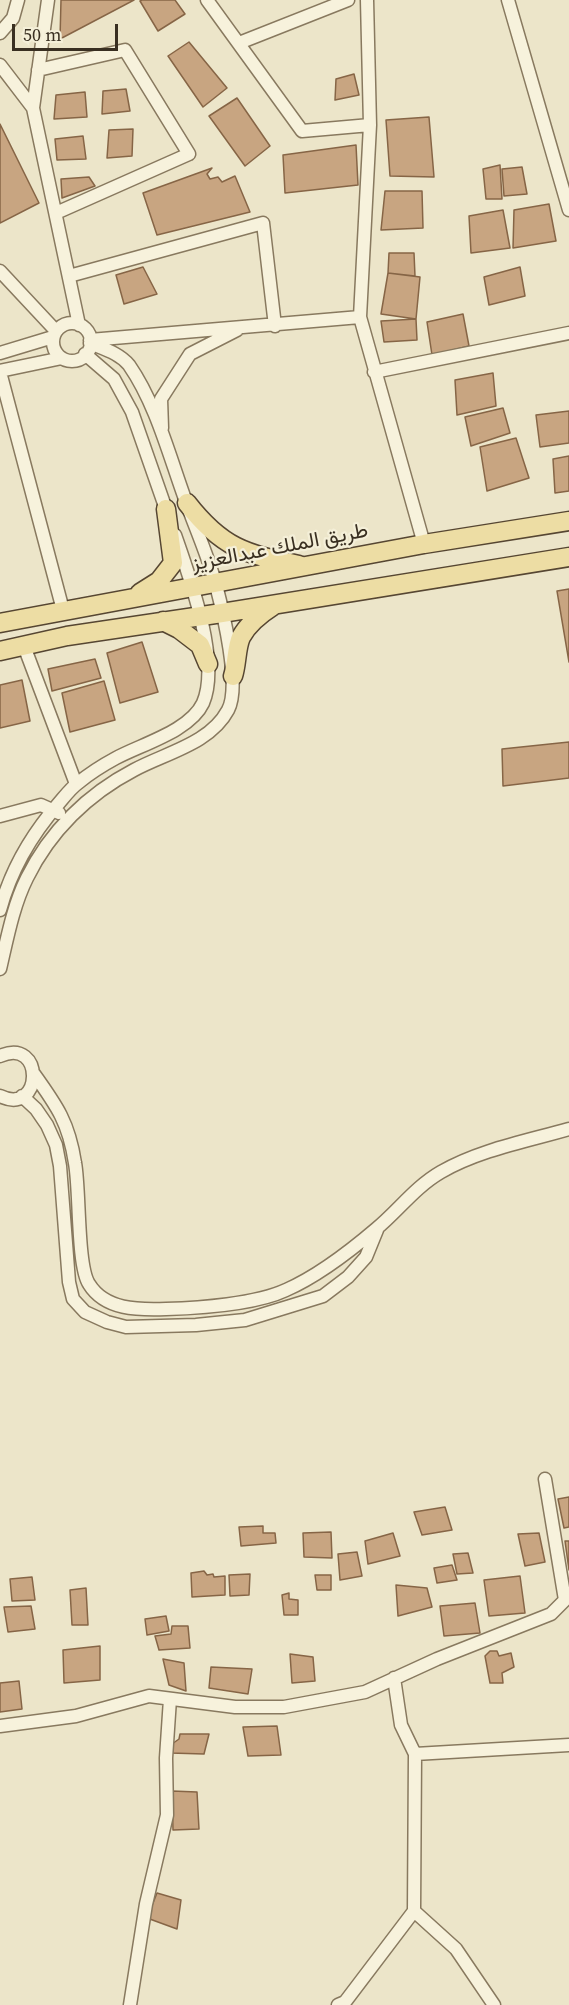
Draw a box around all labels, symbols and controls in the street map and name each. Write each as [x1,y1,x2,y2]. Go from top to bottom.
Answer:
scale bar [15,12,122,50]
text: 50 m [23,22,61,47]
street label: طريق الملك عبدالعزيز [190,519,370,577]

